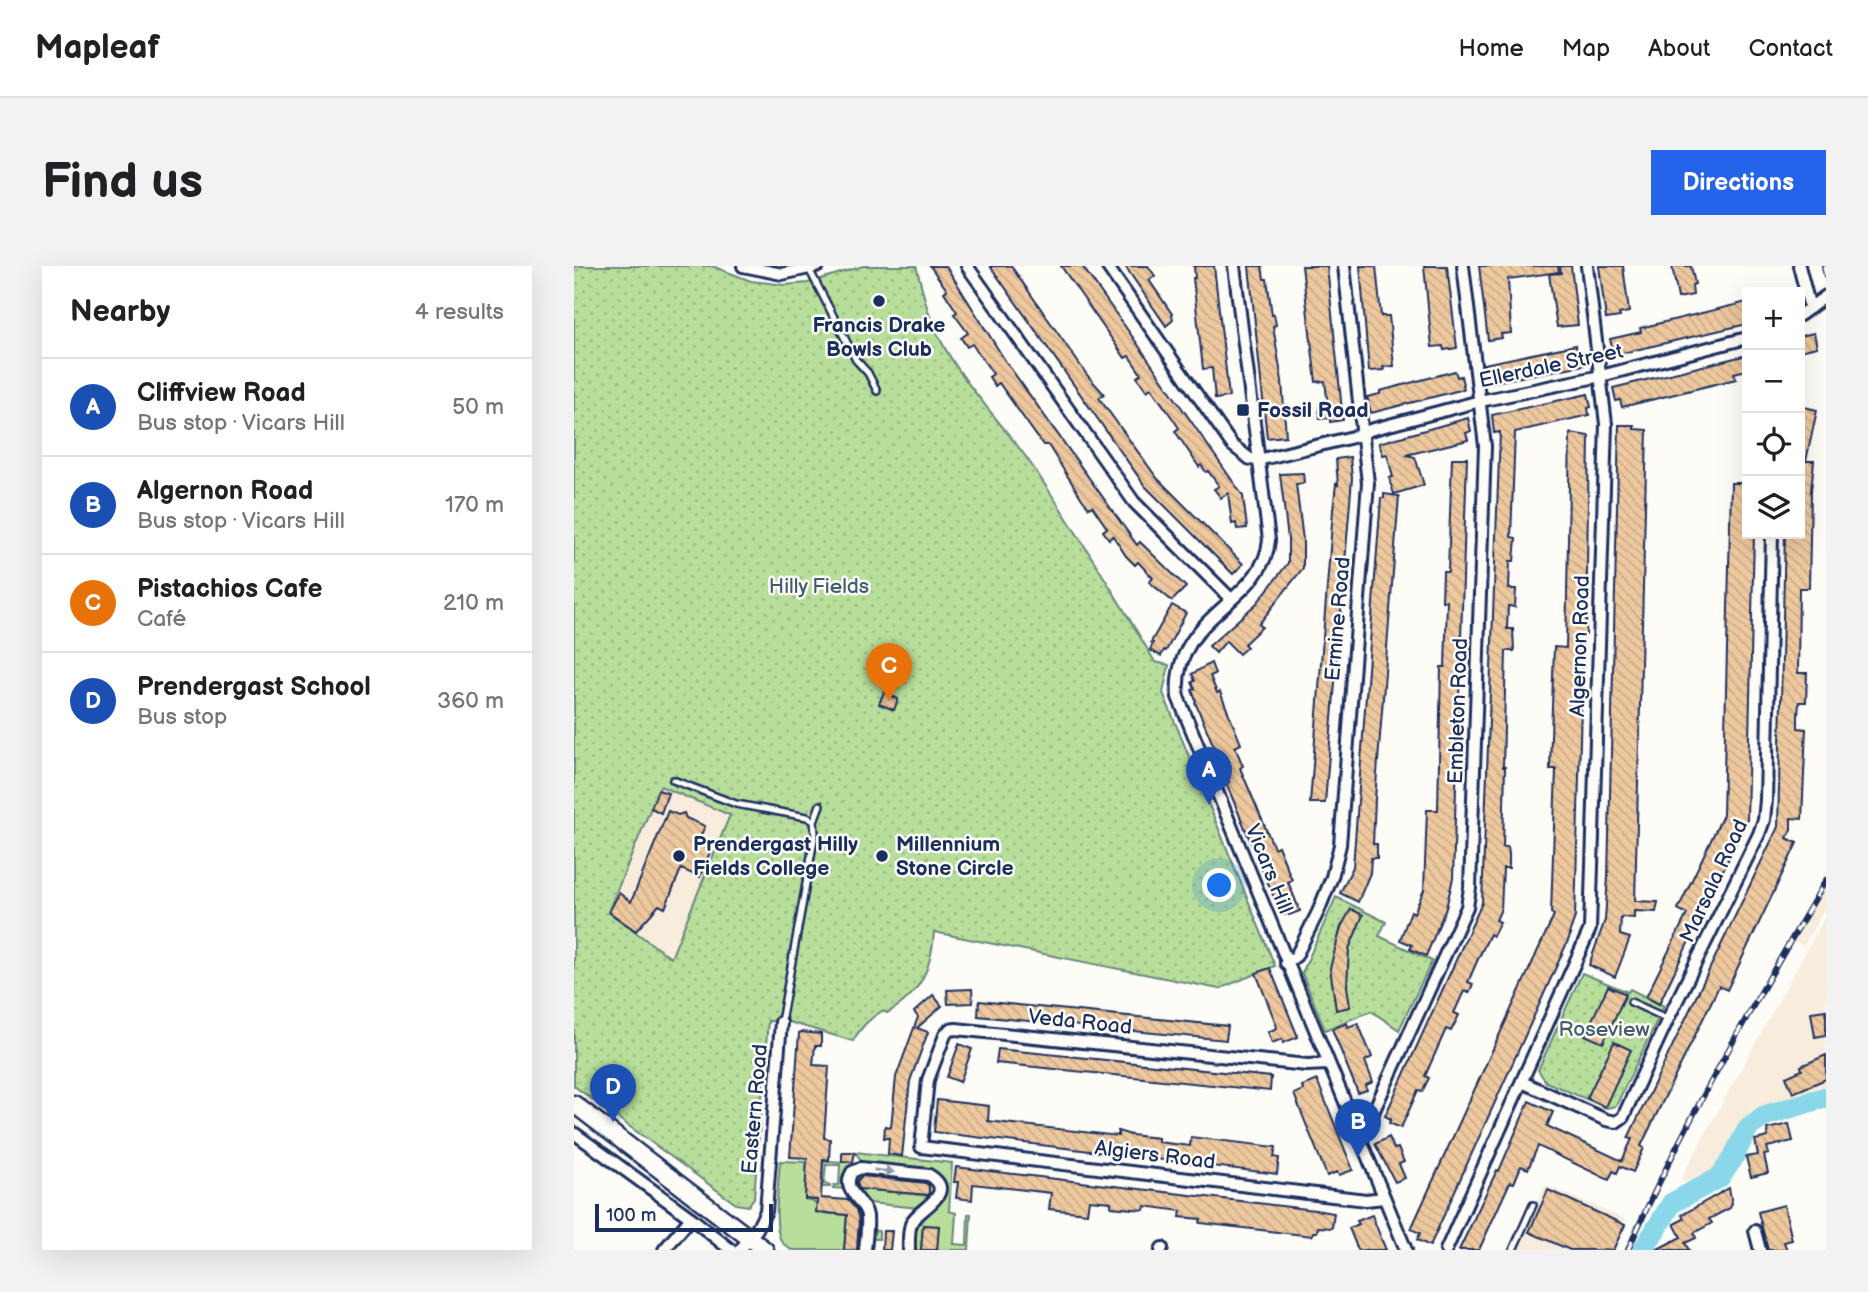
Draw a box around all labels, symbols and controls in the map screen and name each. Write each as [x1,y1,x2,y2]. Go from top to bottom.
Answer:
text: Mapleaf [35,28,160,68]
text: Home [1459,34,1524,63]
text: Map [1562,34,1610,63]
text: About [1648,34,1710,63]
text: Contact [1748,34,1833,63]
button: Directions [1651,150,1826,215]
text: Find us [42,153,203,212]
map controls [1742,287,1805,539]
button: + [1742,287,1805,350]
marker: Francis Drake Bowls Club [871,293,887,309]
text: Nearby [70,294,170,330]
text: 4 results [415,298,504,326]
place label: Francis Drake Bowls Club [813,313,945,362]
street label: Ellerdale Street [1477,338,1626,393]
button: − [1742,350,1805,413]
text: Cliffview Road [137,378,306,409]
text: A [86,393,100,421]
text: 50 m [452,393,504,421]
place label: Fossil Road [1257,398,1369,423]
marker: Fossil Road [1235,402,1251,418]
text: Bus stop · Vicars Hill [137,409,345,437]
button: locate [1742,413,1805,476]
text: Algernon Road [137,476,313,507]
button: layers [1742,476,1805,539]
text: B [85,491,101,519]
text: 170 m [445,491,504,519]
text: Bus stop · Vicars Hill [137,507,345,535]
street label: Ermine Road [1320,556,1356,682]
text: Pistachios Cafe [137,574,322,605]
park label: Hilly Fields [769,574,869,599]
street label: Algernon Road [1565,575,1595,717]
text: C [85,589,101,617]
text: 210 m [443,589,504,617]
text: Café [137,605,186,633]
street label: Embleton Road [1443,637,1473,785]
pin: C [866,643,912,701]
text: Prendergast School [137,672,371,703]
text: D [85,687,101,715]
text: 360 m [437,687,504,715]
text: Bus stop [137,703,227,731]
pin: A [1186,747,1232,805]
street label: Marsala Road [1675,816,1753,946]
street label: Vicars Hill [1240,821,1298,917]
place label: Prendergast Hilly Fields College [693,832,858,881]
place label: Millennium Stone Circle [896,832,1014,881]
marker: Prendergast Hilly Fields College [671,848,687,864]
marker: Millennium Stone Circle [874,848,890,864]
your location [1202,868,1236,902]
street label: Veda Road [1027,1004,1133,1040]
park label: Roseview [1558,1017,1650,1042]
street label: Eastern Road [737,1043,773,1175]
pin: D [590,1064,636,1122]
pin: B [1335,1099,1381,1157]
street label: Algiers Road [1093,1135,1217,1175]
one-way arrow [873,1165,895,1176]
scale bar [595,1201,774,1233]
text: 100 m [606,1204,657,1227]

